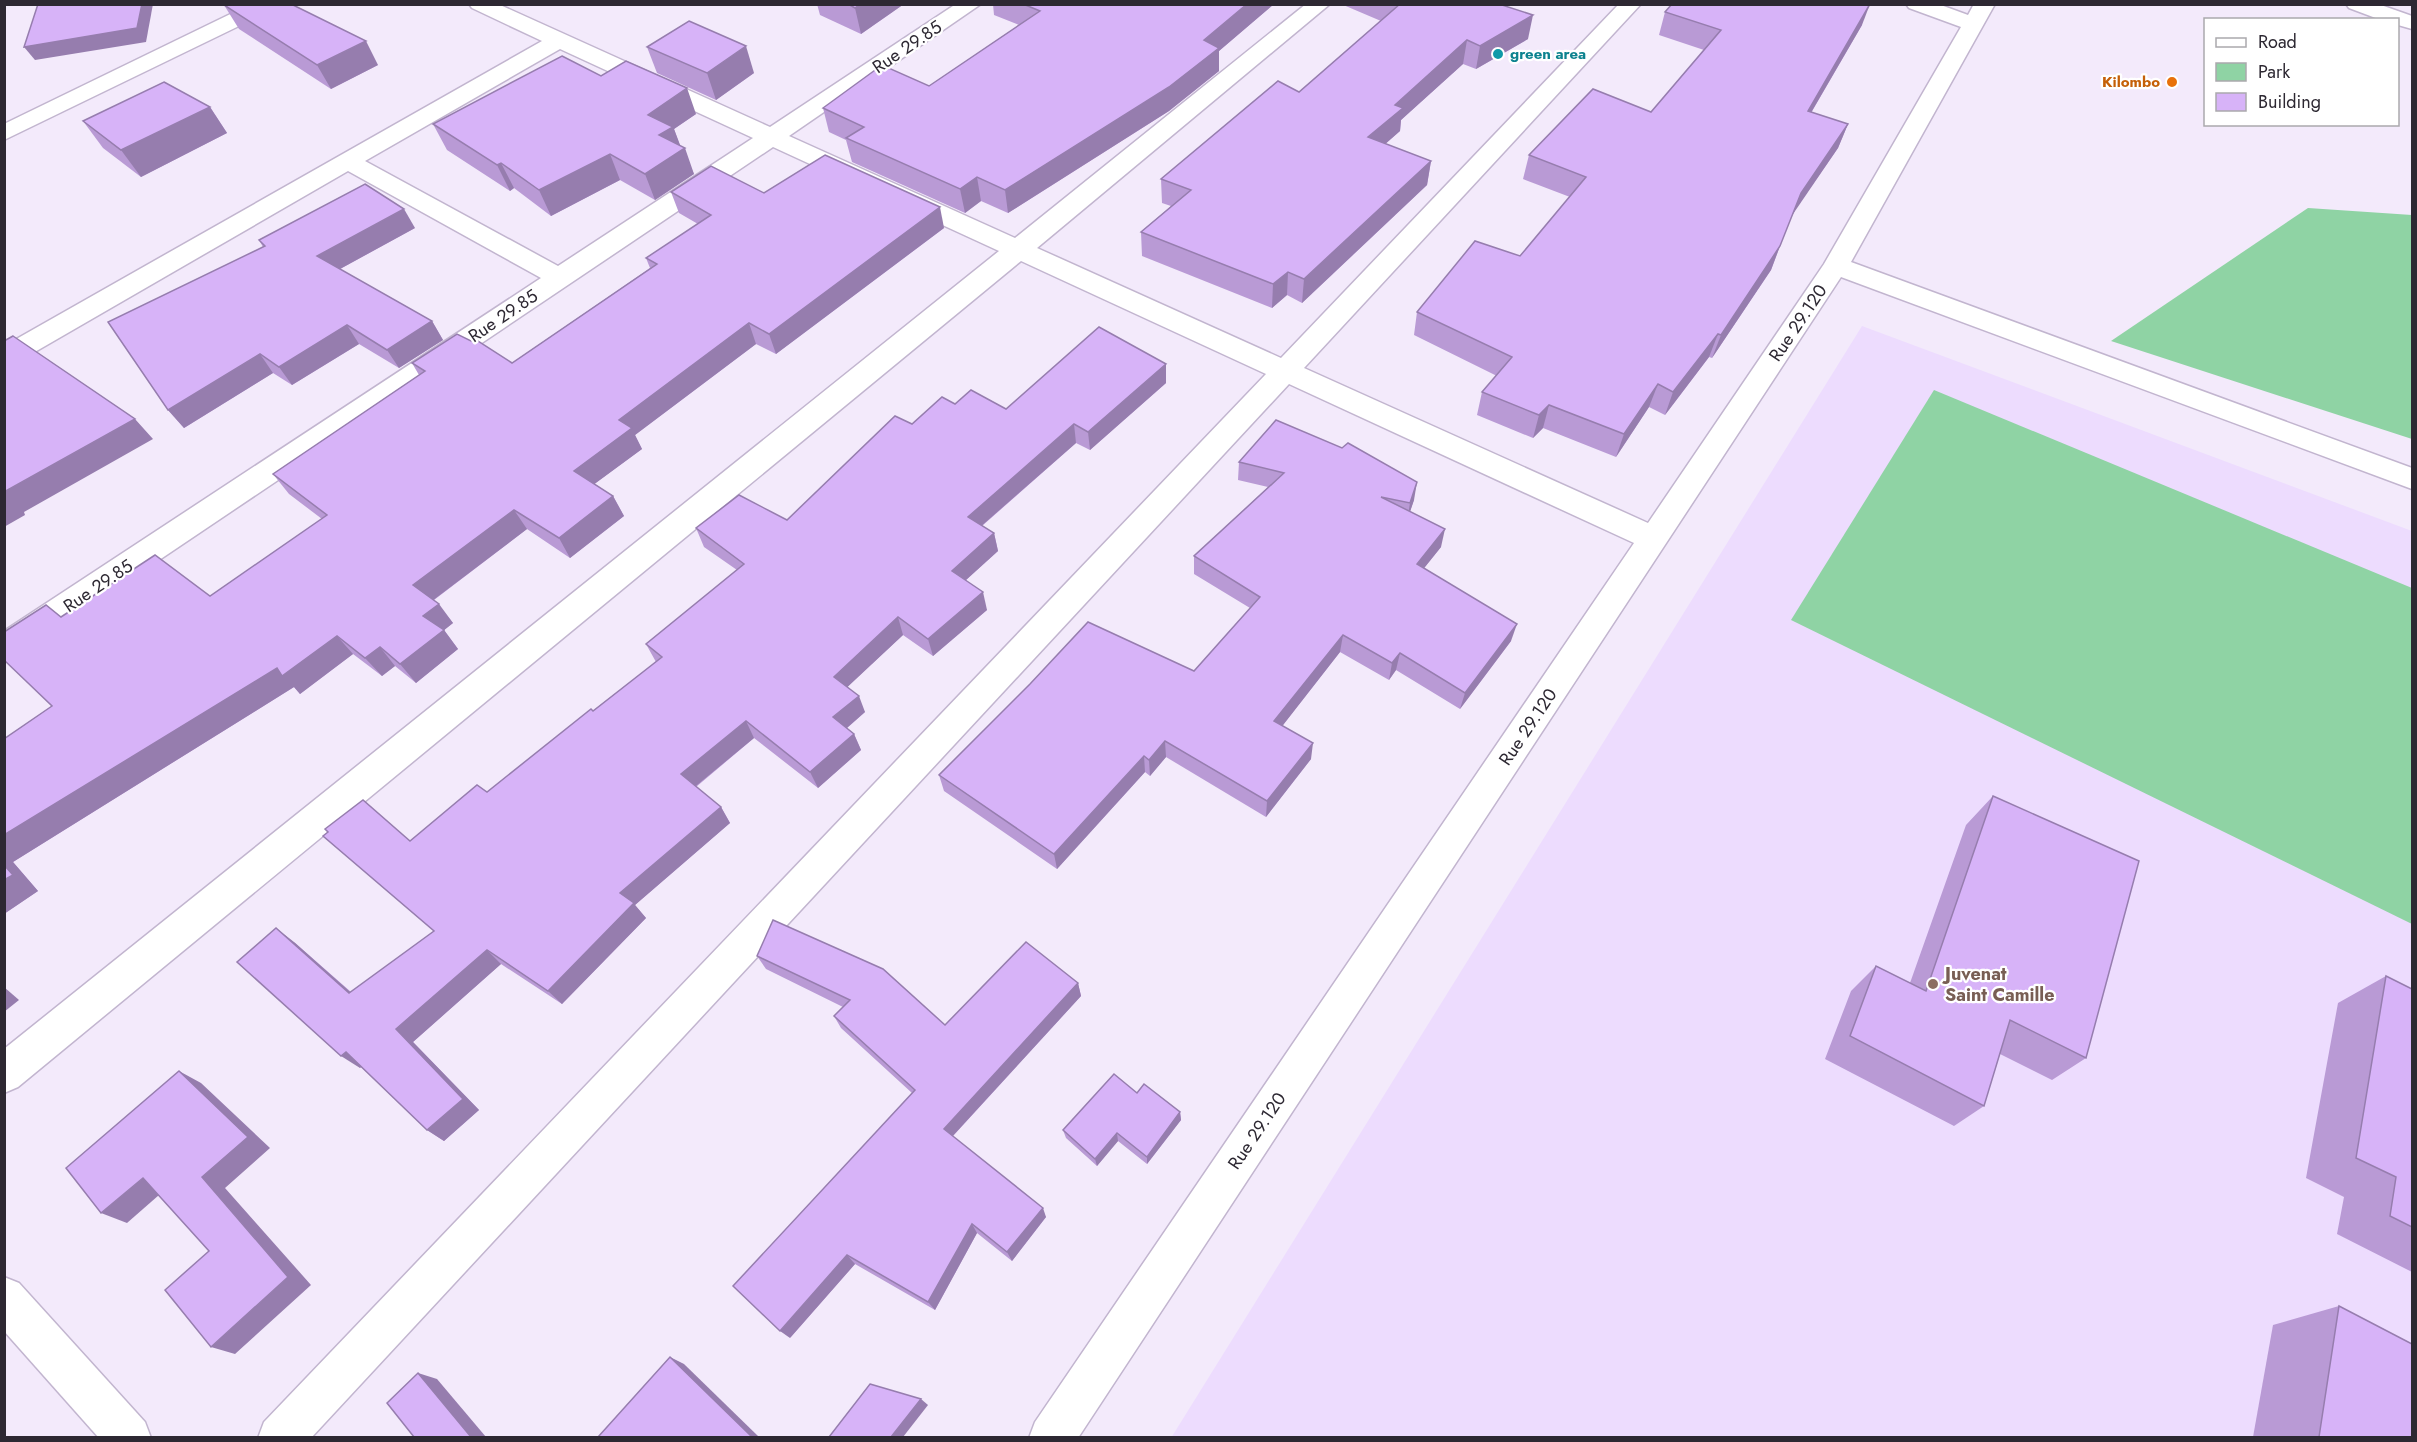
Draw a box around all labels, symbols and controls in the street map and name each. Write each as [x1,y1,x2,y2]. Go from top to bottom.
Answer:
street label: Rue 29.85 [867,14,947,80]
legend [2204,18,2399,126]
text: Road [2258,29,2297,55]
place label: green area [1510,43,1586,65]
marker: green area [1491,47,1505,61]
text: Park [2258,59,2290,85]
place label: Kilombo [2102,71,2160,93]
marker: Kilombo [2165,75,2179,89]
text: Building [2258,89,2321,115]
street label: Rue 29.120 [1763,279,1834,367]
street label: Rue 29.85 [463,283,543,349]
street label: Rue 29.85 [58,553,138,619]
street label: Rue 29.120 [1493,683,1564,771]
place label: Juvenat Saint Camille [1942,961,2054,1008]
marker: Juvenat Saint Camille [1926,977,1940,991]
street label: Rue 29.120 [1222,1087,1293,1175]

